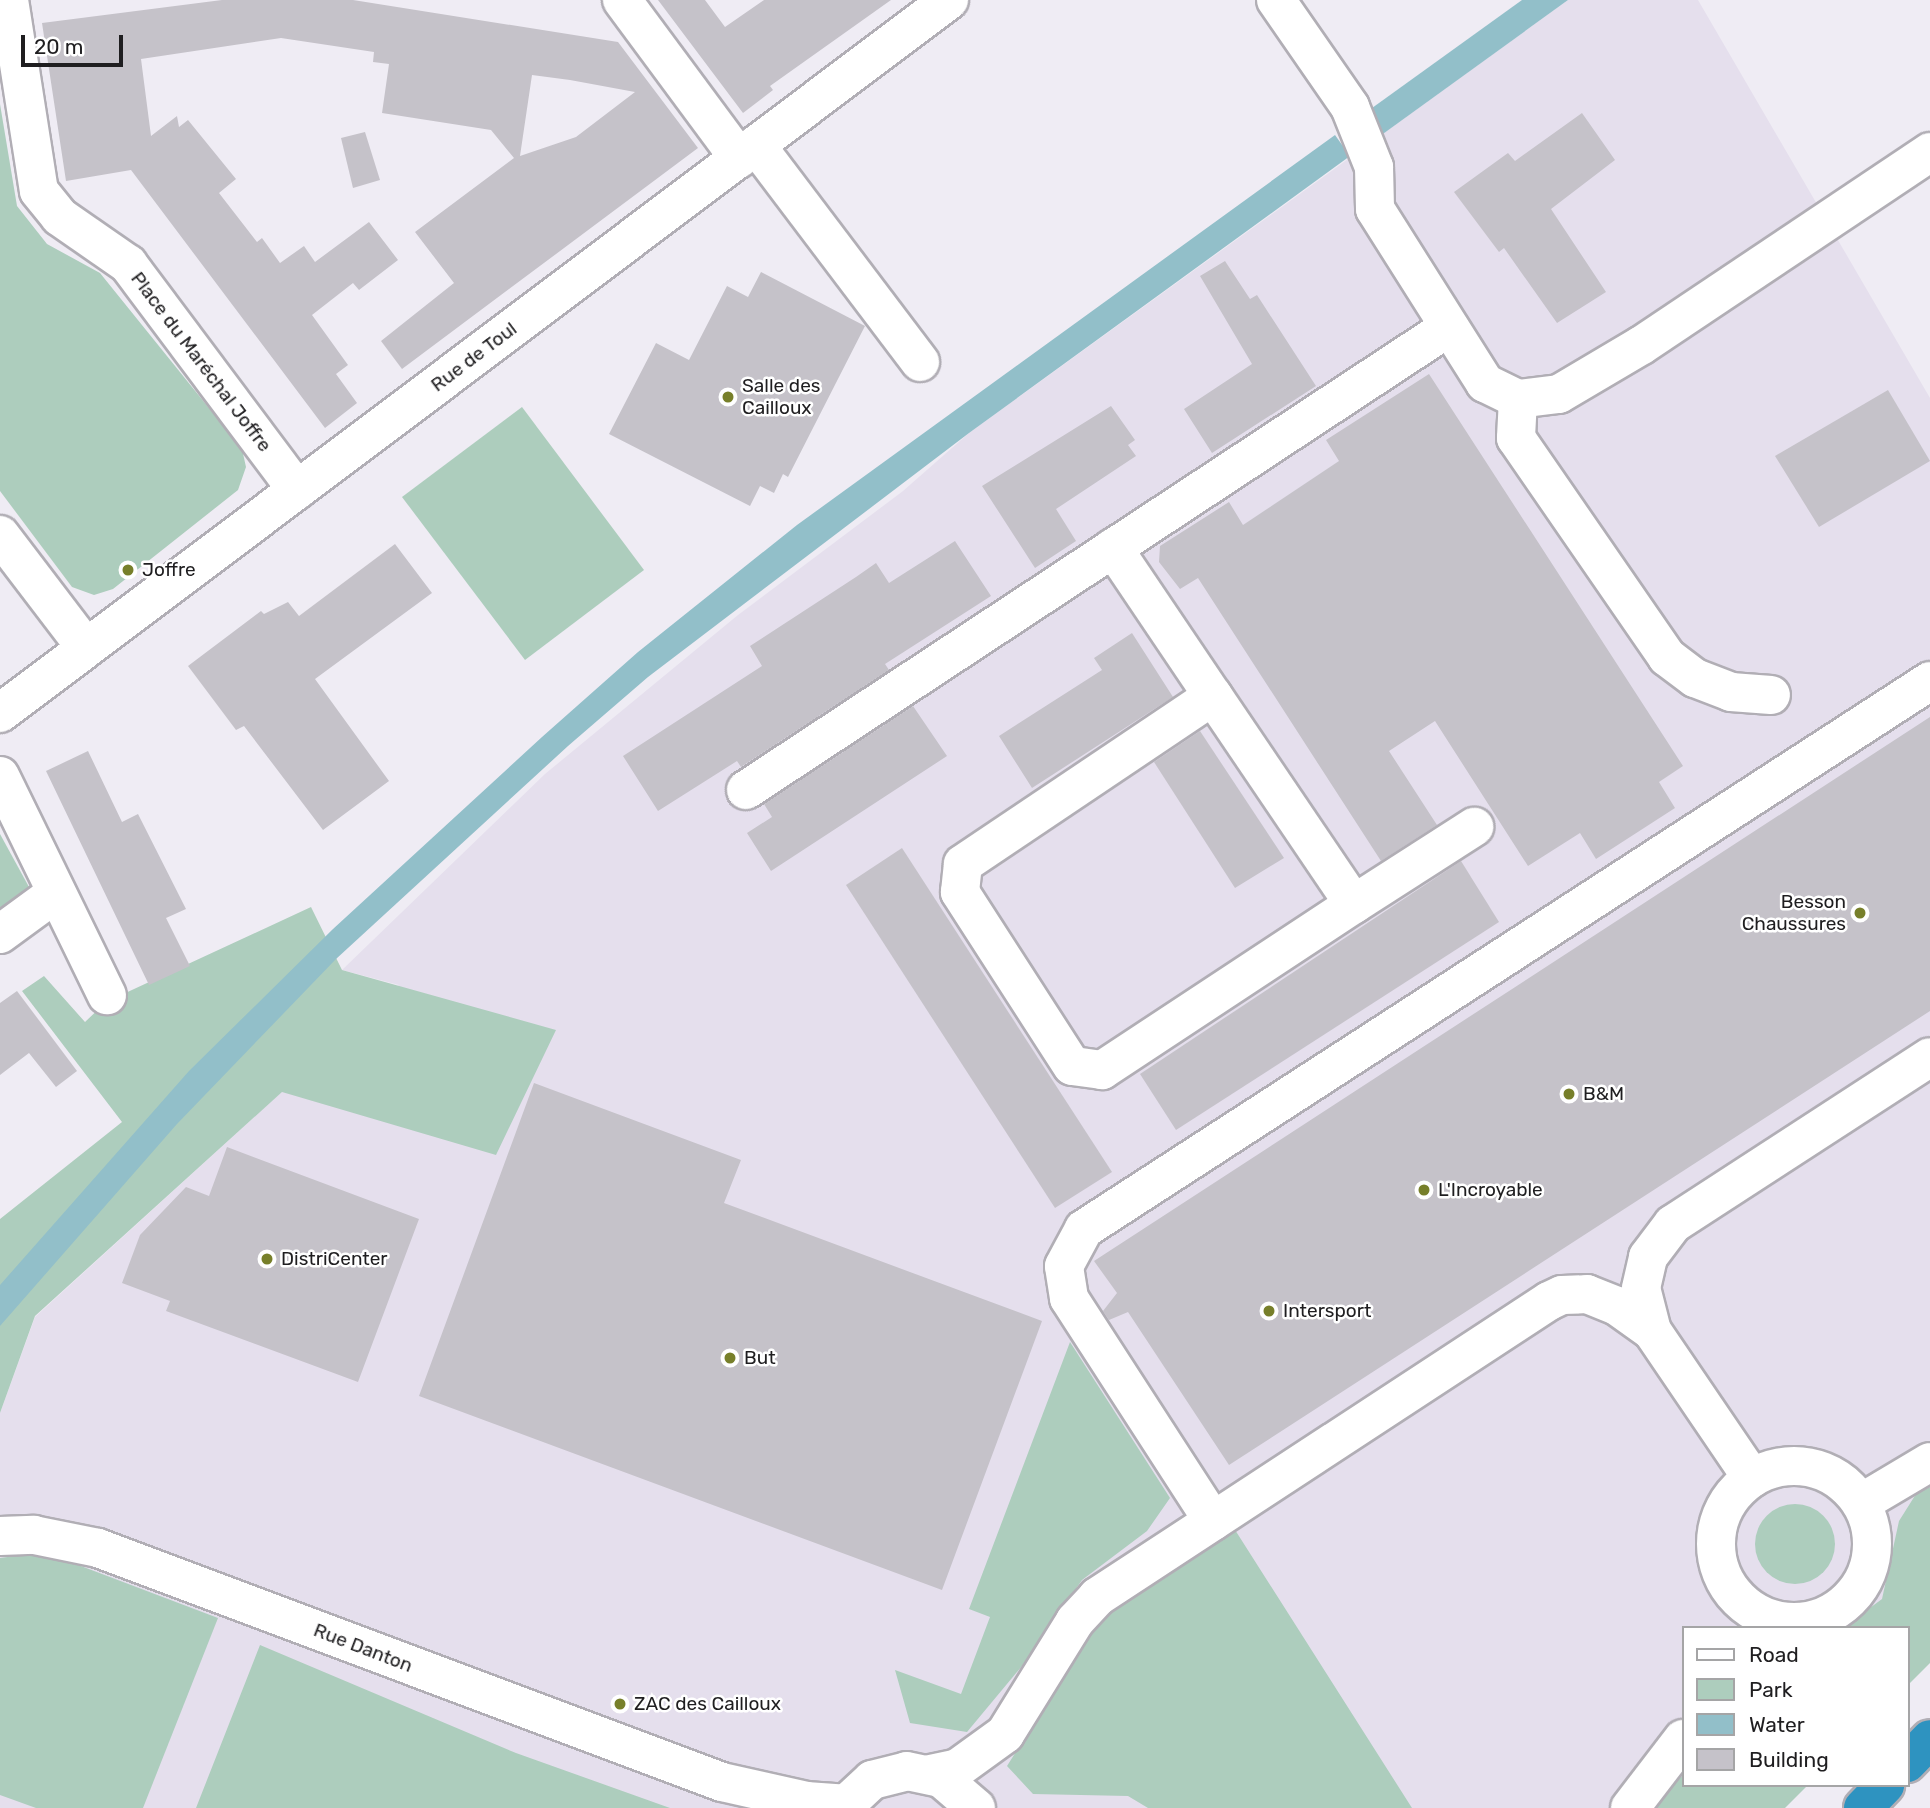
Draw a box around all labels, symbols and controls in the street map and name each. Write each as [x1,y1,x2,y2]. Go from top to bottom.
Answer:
scale bar [24,21,126,65]
text: 20 m [34,34,83,59]
street label: Place du Maréchal Joffre [126,268,276,456]
street label: Rue de Toul [426,317,522,397]
place label: Salle des Cailloux [742,375,820,419]
marker: Salle des Cailloux [720,389,736,405]
place label: Joffre [142,559,196,581]
marker: Joffre [120,562,136,578]
place label: Besson Chaussures [1742,891,1846,935]
marker: Besson Chaussures [1852,905,1868,921]
place label: B&M [1583,1083,1624,1105]
marker: B&M [1561,1086,1577,1102]
place label: L'Incroyable [1438,1179,1543,1201]
marker: L'Incroyable [1416,1182,1432,1198]
place label: DistriCenter [281,1248,388,1270]
marker: DistriCenter [259,1251,275,1267]
place label: Intersport [1283,1300,1371,1322]
marker: Intersport [1261,1303,1277,1319]
place label: But [744,1347,776,1369]
marker: But [722,1350,738,1366]
street label: Rue Danton [310,1619,416,1677]
legend [1682,1626,1909,1787]
text: Road [1749,1642,1799,1667]
text: Park [1749,1677,1793,1702]
place label: ZAC des Cailloux [634,1693,781,1715]
marker: ZAC des Cailloux [612,1696,628,1712]
text: Water [1749,1712,1805,1737]
text: Building [1749,1747,1829,1772]

